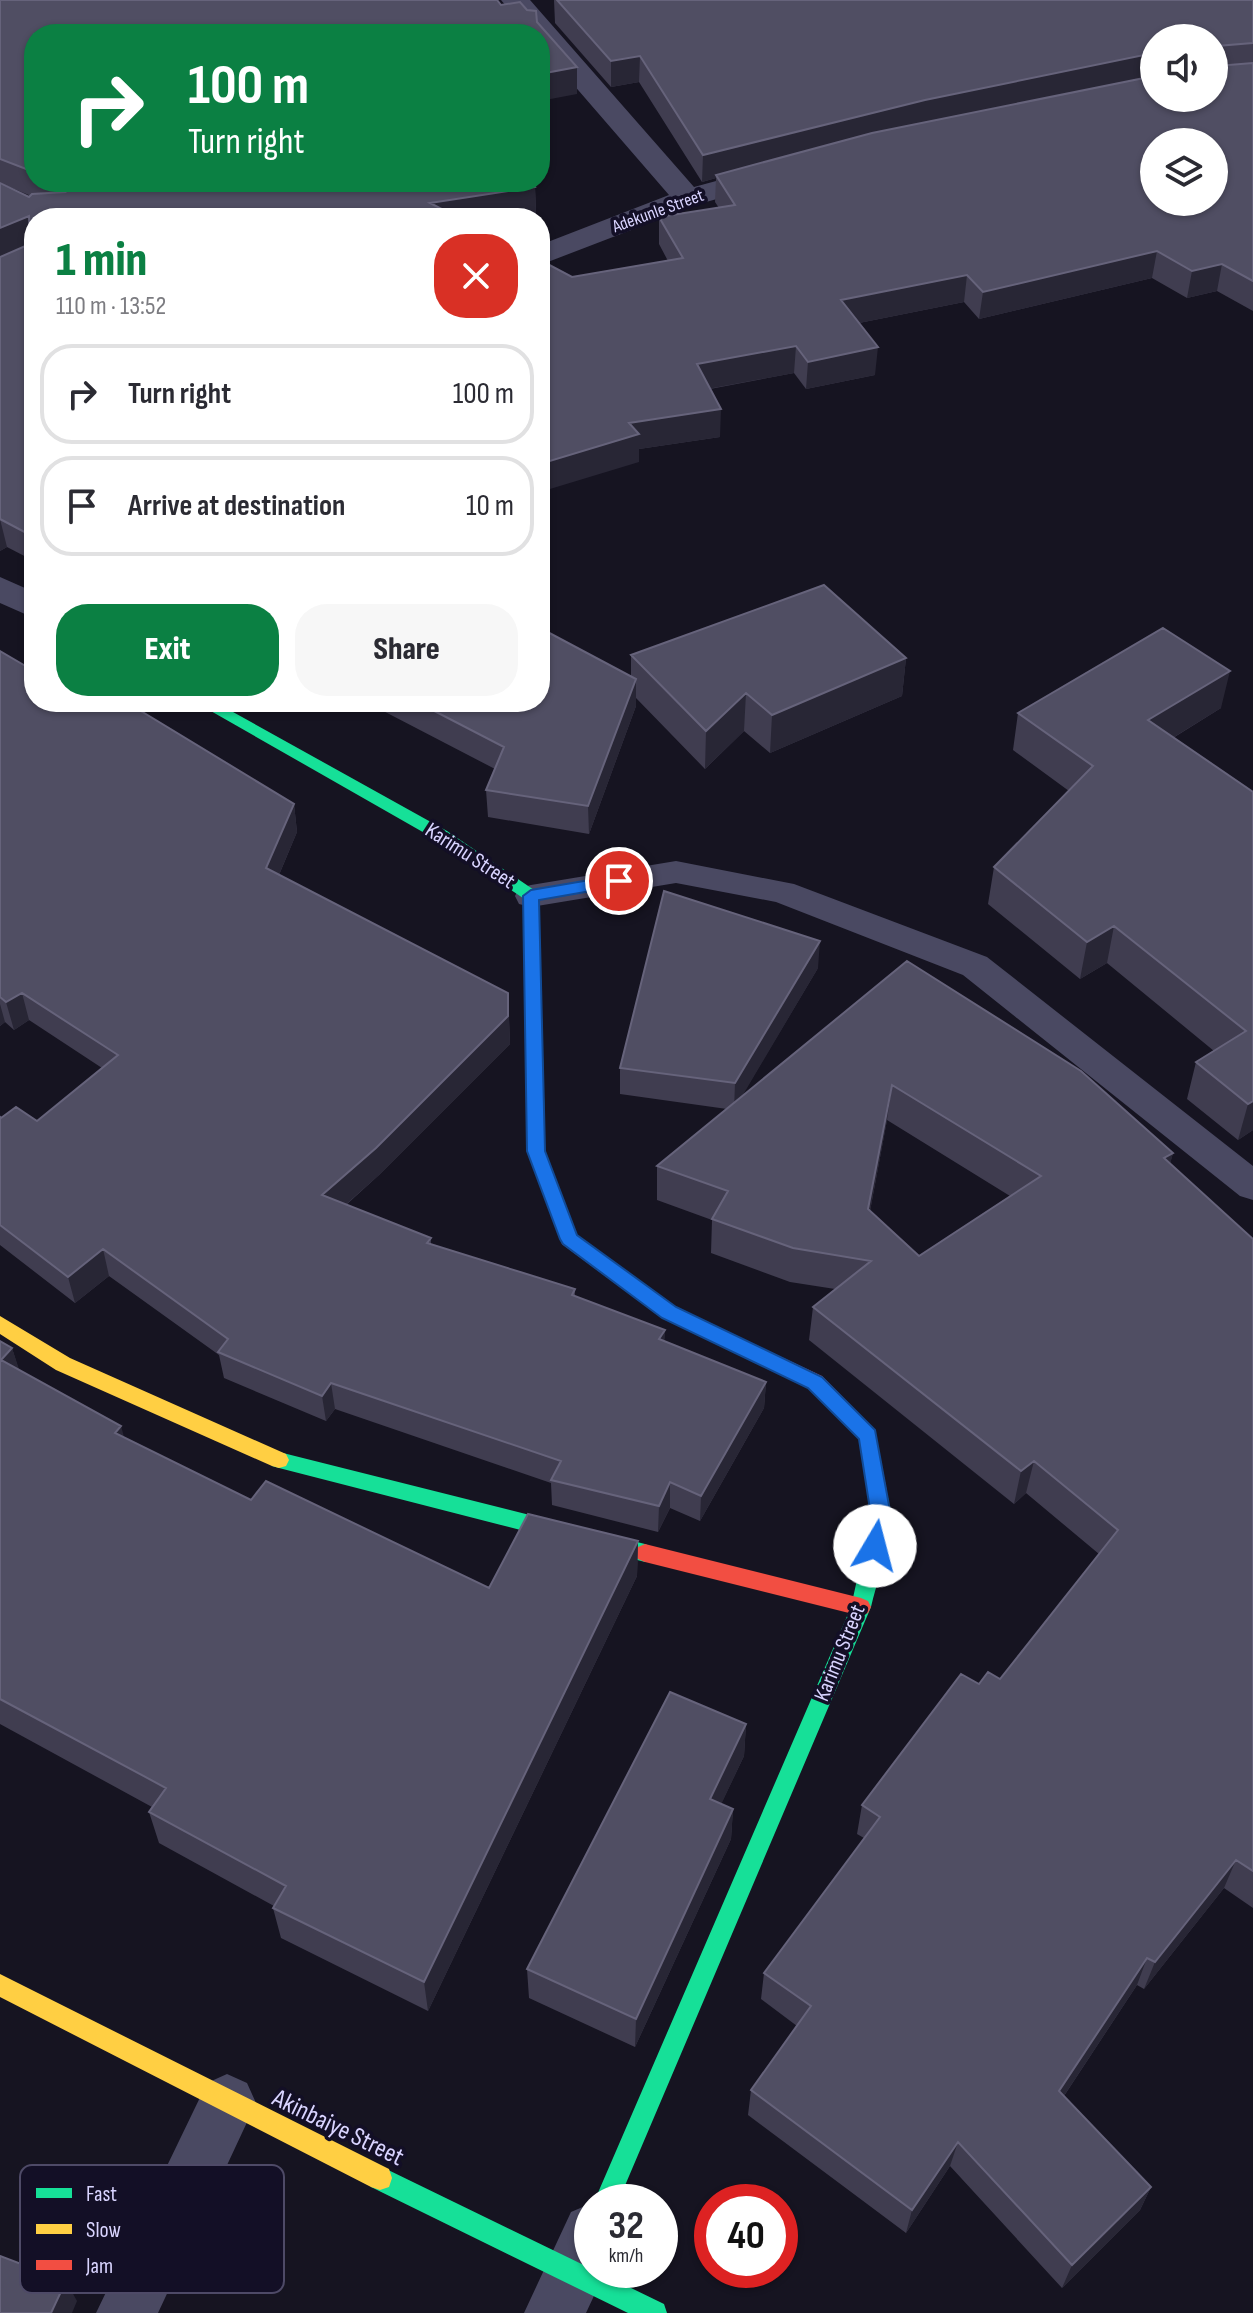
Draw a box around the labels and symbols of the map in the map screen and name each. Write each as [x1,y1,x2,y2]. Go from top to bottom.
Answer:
street label: Adekunle Street [608,185,707,238]
street label: Karimu Street [420,817,520,895]
pin [585,847,653,915]
position arrow [833,1504,917,1588]
street label: Karimu Street [808,1600,872,1705]
street label: Akinbaiye Street [266,2082,409,2173]
legend [20,2165,284,2293]
text: Fast [86,2181,117,2208]
speed limit sign: 40 [694,2184,798,2288]
text: Slow [86,2217,121,2244]
text: Jam [85,2253,113,2280]

